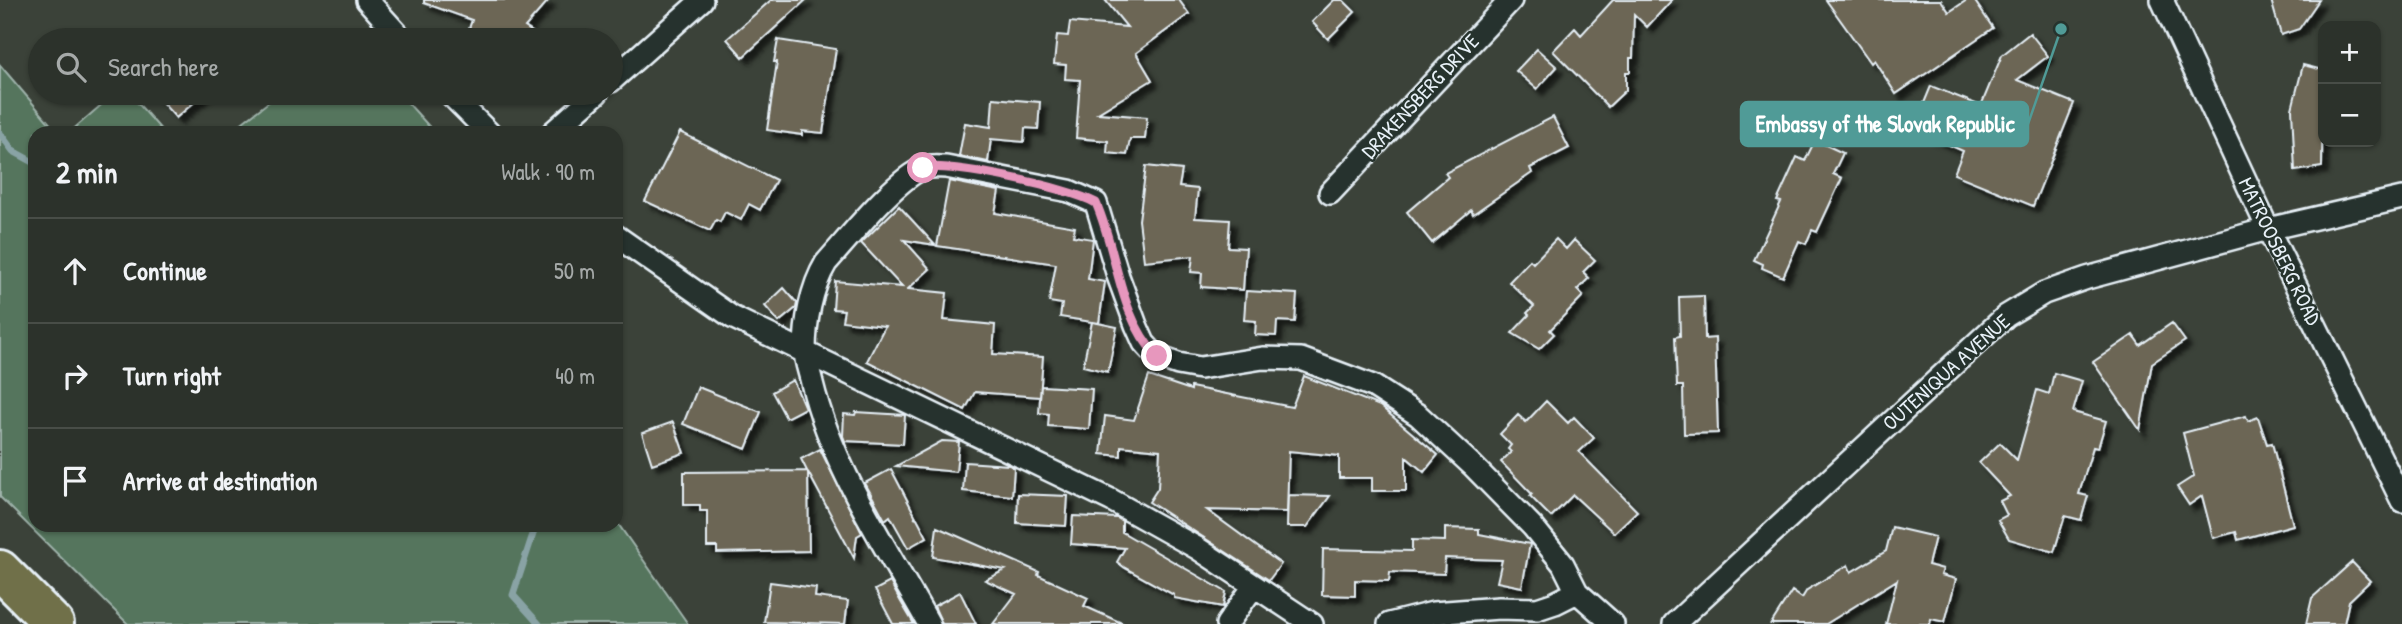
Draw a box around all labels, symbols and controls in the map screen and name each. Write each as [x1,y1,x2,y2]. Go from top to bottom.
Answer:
map controls [2318,21,2381,147]
button: + [2318,21,2381,84]
street label: DRAKENSBERG DRIVE [1355,27,1485,165]
search box [28,28,623,105]
icon: search [52,48,90,86]
text: Search here [108,49,219,84]
button: − [2318,84,2381,147]
callout: Embassy of the Slovak Republic [1741,102,2028,146]
text: Embassy of the Slovak Republic [1755,108,2016,140]
text: 2 min [56,152,118,192]
route start [907,152,938,183]
text: Walk · 90 m [501,156,595,187]
street label: MATROOSBERG ROAD [2232,172,2328,330]
icon: ahead [56,252,94,290]
text: Continue [123,253,207,288]
text: 50 m [554,255,595,286]
street label: OUTENIQUA AVENUE [1876,307,2016,437]
route end [1141,340,1172,371]
icon: right [56,357,94,395]
text: Turn right [123,358,221,393]
text: 40 m [555,360,595,391]
icon: arrive [56,462,94,500]
text: Arrive at destination [123,463,318,498]

